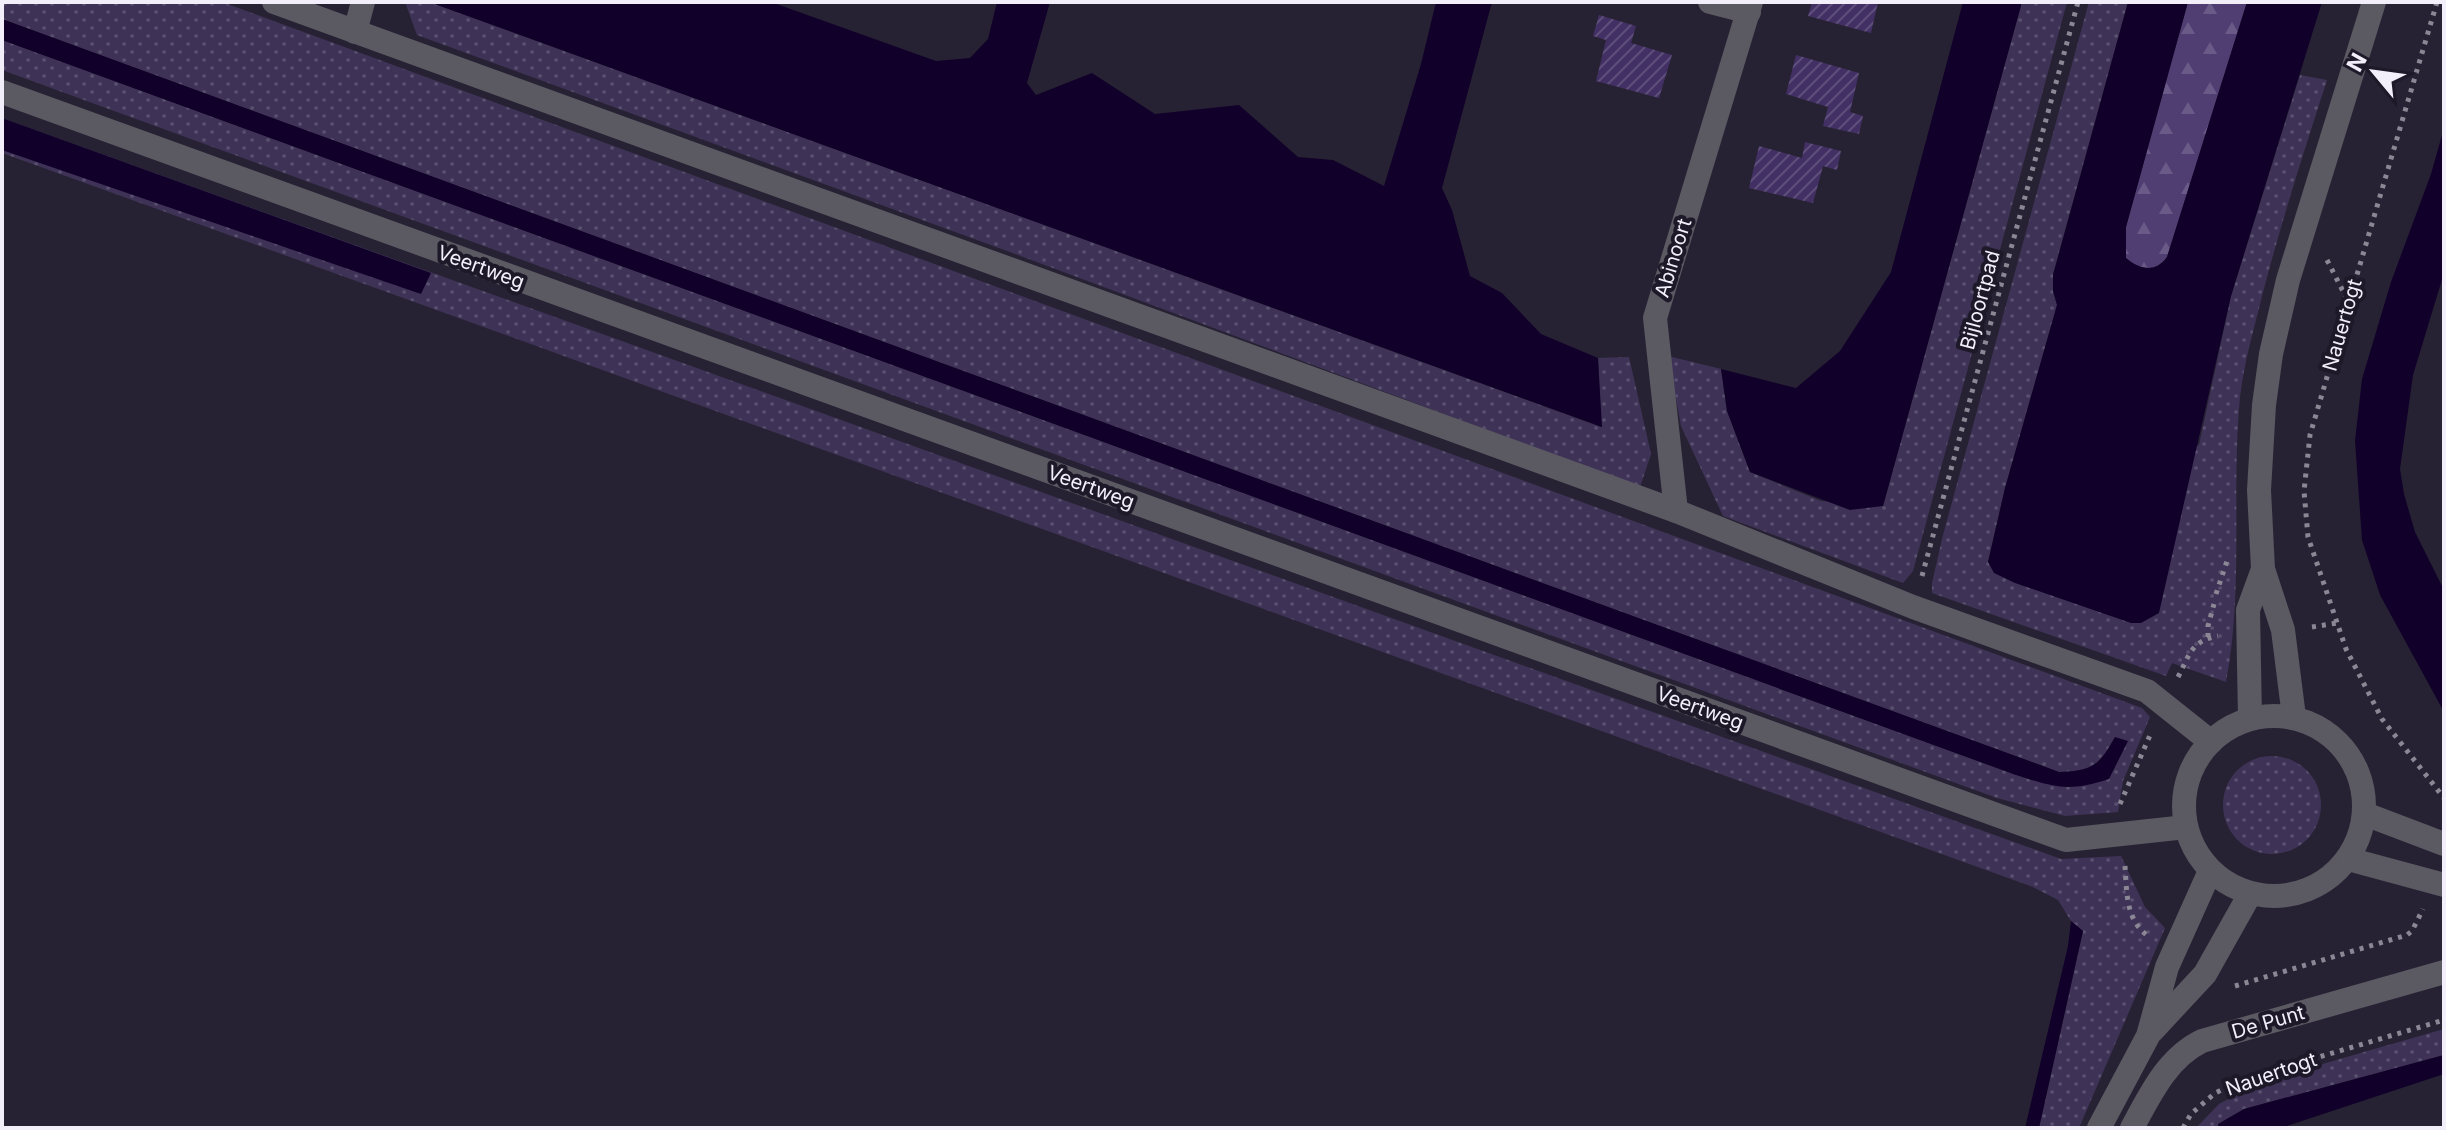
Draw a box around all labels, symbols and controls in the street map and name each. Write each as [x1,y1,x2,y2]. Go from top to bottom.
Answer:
north arrow [2334,32,2414,112]
text: N [2341,49,2372,76]
street label: Abinoort [1650,215,1696,300]
street label: Veertweg [434,240,528,294]
street label: Bijloortpad [1955,248,2005,352]
street label: Nauertogt [2317,276,2367,374]
street label: Veertweg [1044,460,1138,514]
street label: Veertweg [1653,681,1747,735]
street label: De Punt [2229,1000,2308,1044]
street label: Nauertogt [2222,1047,2320,1101]

